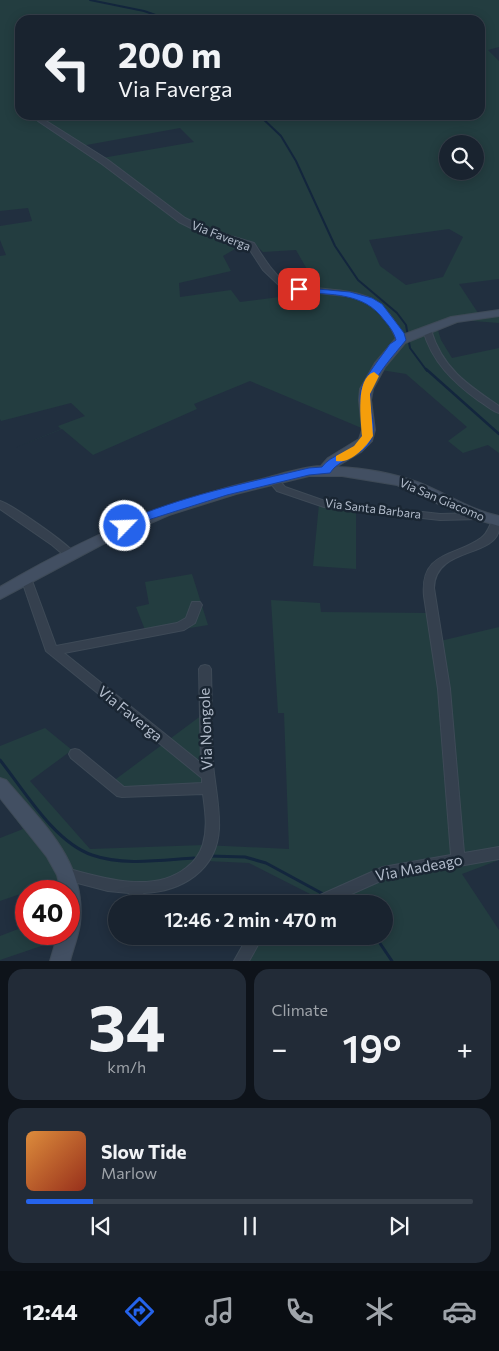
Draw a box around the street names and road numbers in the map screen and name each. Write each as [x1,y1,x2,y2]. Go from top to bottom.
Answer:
street label: Via Faverga [190,217,253,253]
street label: Via San Giacomo [398,475,487,523]
street label: Via Santa Barbara [324,495,422,521]
street label: Via Faverga [95,682,167,745]
street label: Via Nongole [195,687,215,771]
street label: Via Madeago [374,850,464,884]

